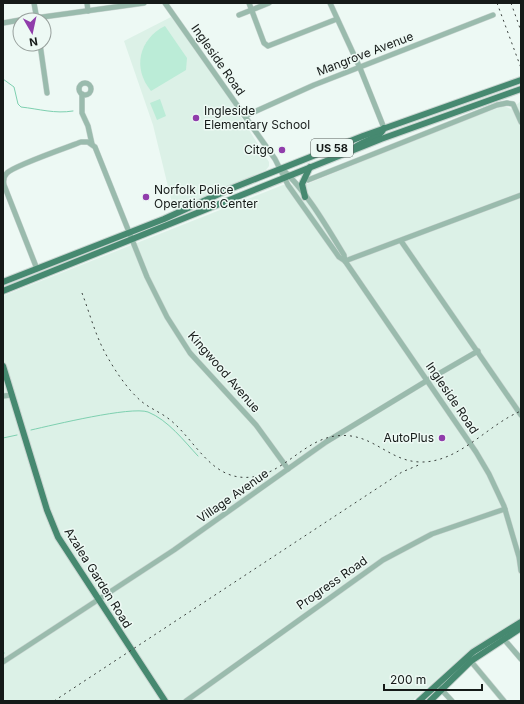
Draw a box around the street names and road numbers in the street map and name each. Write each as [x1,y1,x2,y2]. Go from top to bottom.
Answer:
street label: Ingleside Road [188,21,248,98]
street label: Mangrove Avenue [314,28,415,79]
road number: US 58 [311,139,353,157]
street label: Kingwood Avenue [185,328,264,415]
street label: Ingleside Road [423,359,482,437]
street label: Village Avenue [194,465,271,526]
street label: Azalea Garden Road [61,525,135,631]
street label: Progress Road [293,553,370,612]

